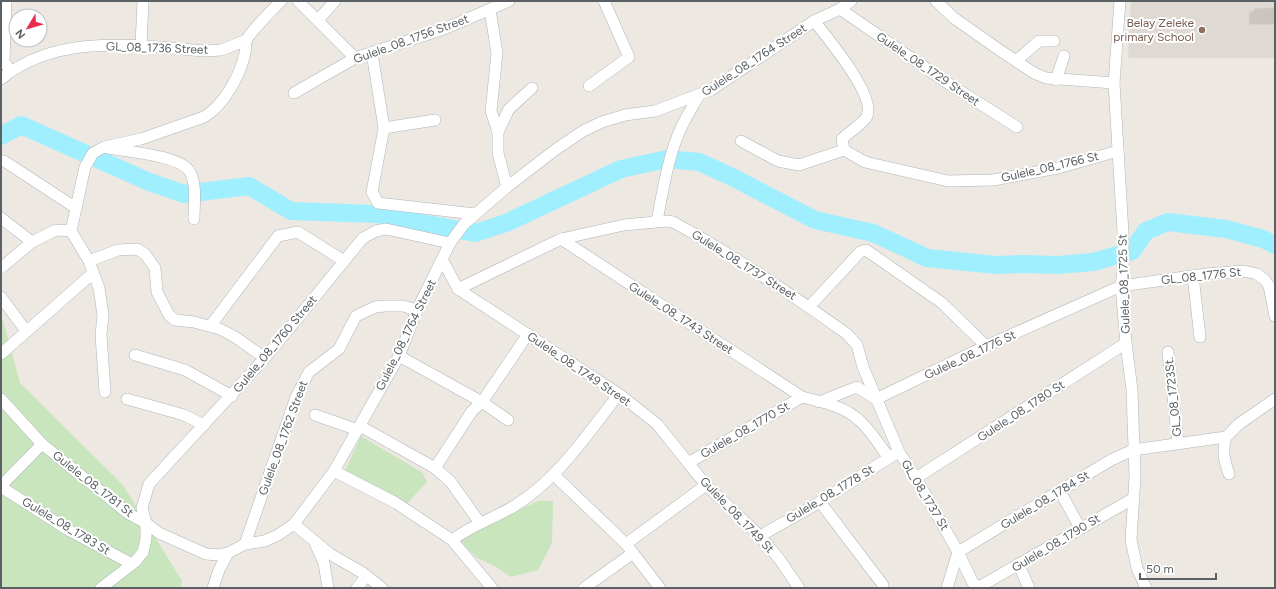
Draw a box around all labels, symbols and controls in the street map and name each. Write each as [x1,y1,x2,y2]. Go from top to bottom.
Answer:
north arrow [8,8,48,48]
street label: Gulele_08_1756 Street [352,11,471,66]
place label: Belay Zeleke primary School [1113,16,1194,44]
street label: Gulele_08_1764 Street [699,21,809,99]
marker: Belay Zeleke primary School [1197,25,1207,35]
text: N [13,26,28,41]
street label: Gulele_08_1729 Street [874,29,983,109]
street label: GL_08_1736 Street [106,39,209,57]
street label: Gulele_08_1766 St [1000,149,1101,185]
street label: Gulele_08_1737 Street [689,227,799,303]
street label: Gulele_08_1725 St [1115,234,1133,334]
street label: GL_08_1776 St [1160,265,1242,287]
street label: Gulele_08_1764 Street [373,277,439,393]
street label: Gulele_08_1743 Street [626,279,736,357]
street label: Gulele_08_1760 Street [230,292,320,395]
street label: Gulele_08_1776 St [922,327,1018,382]
street label: Gulele_08_1749 Street [525,329,634,409]
street label: GL_08_1723St. [1162,357,1184,437]
street label: Gulele_08_1780 St [975,377,1068,444]
street label: Gulele_08_1762 Street [256,378,310,497]
street label: Gulele_08_1770 St [698,399,792,461]
street label: Gulele_08_1781 St [50,448,136,520]
street label: GL_08_1737 St [898,457,952,533]
street label: Gulele_08_1778 St [784,462,877,526]
street label: Gulele_08_1784 St [998,468,1092,532]
street label: Gulele_08_1749 St [697,474,777,556]
street label: Gulele_08_1783 St [20,494,113,558]
street label: Gulele_08_1790 St [1009,511,1103,575]
scale bar [1140,555,1216,581]
text: 50 m [1146,562,1174,576]

